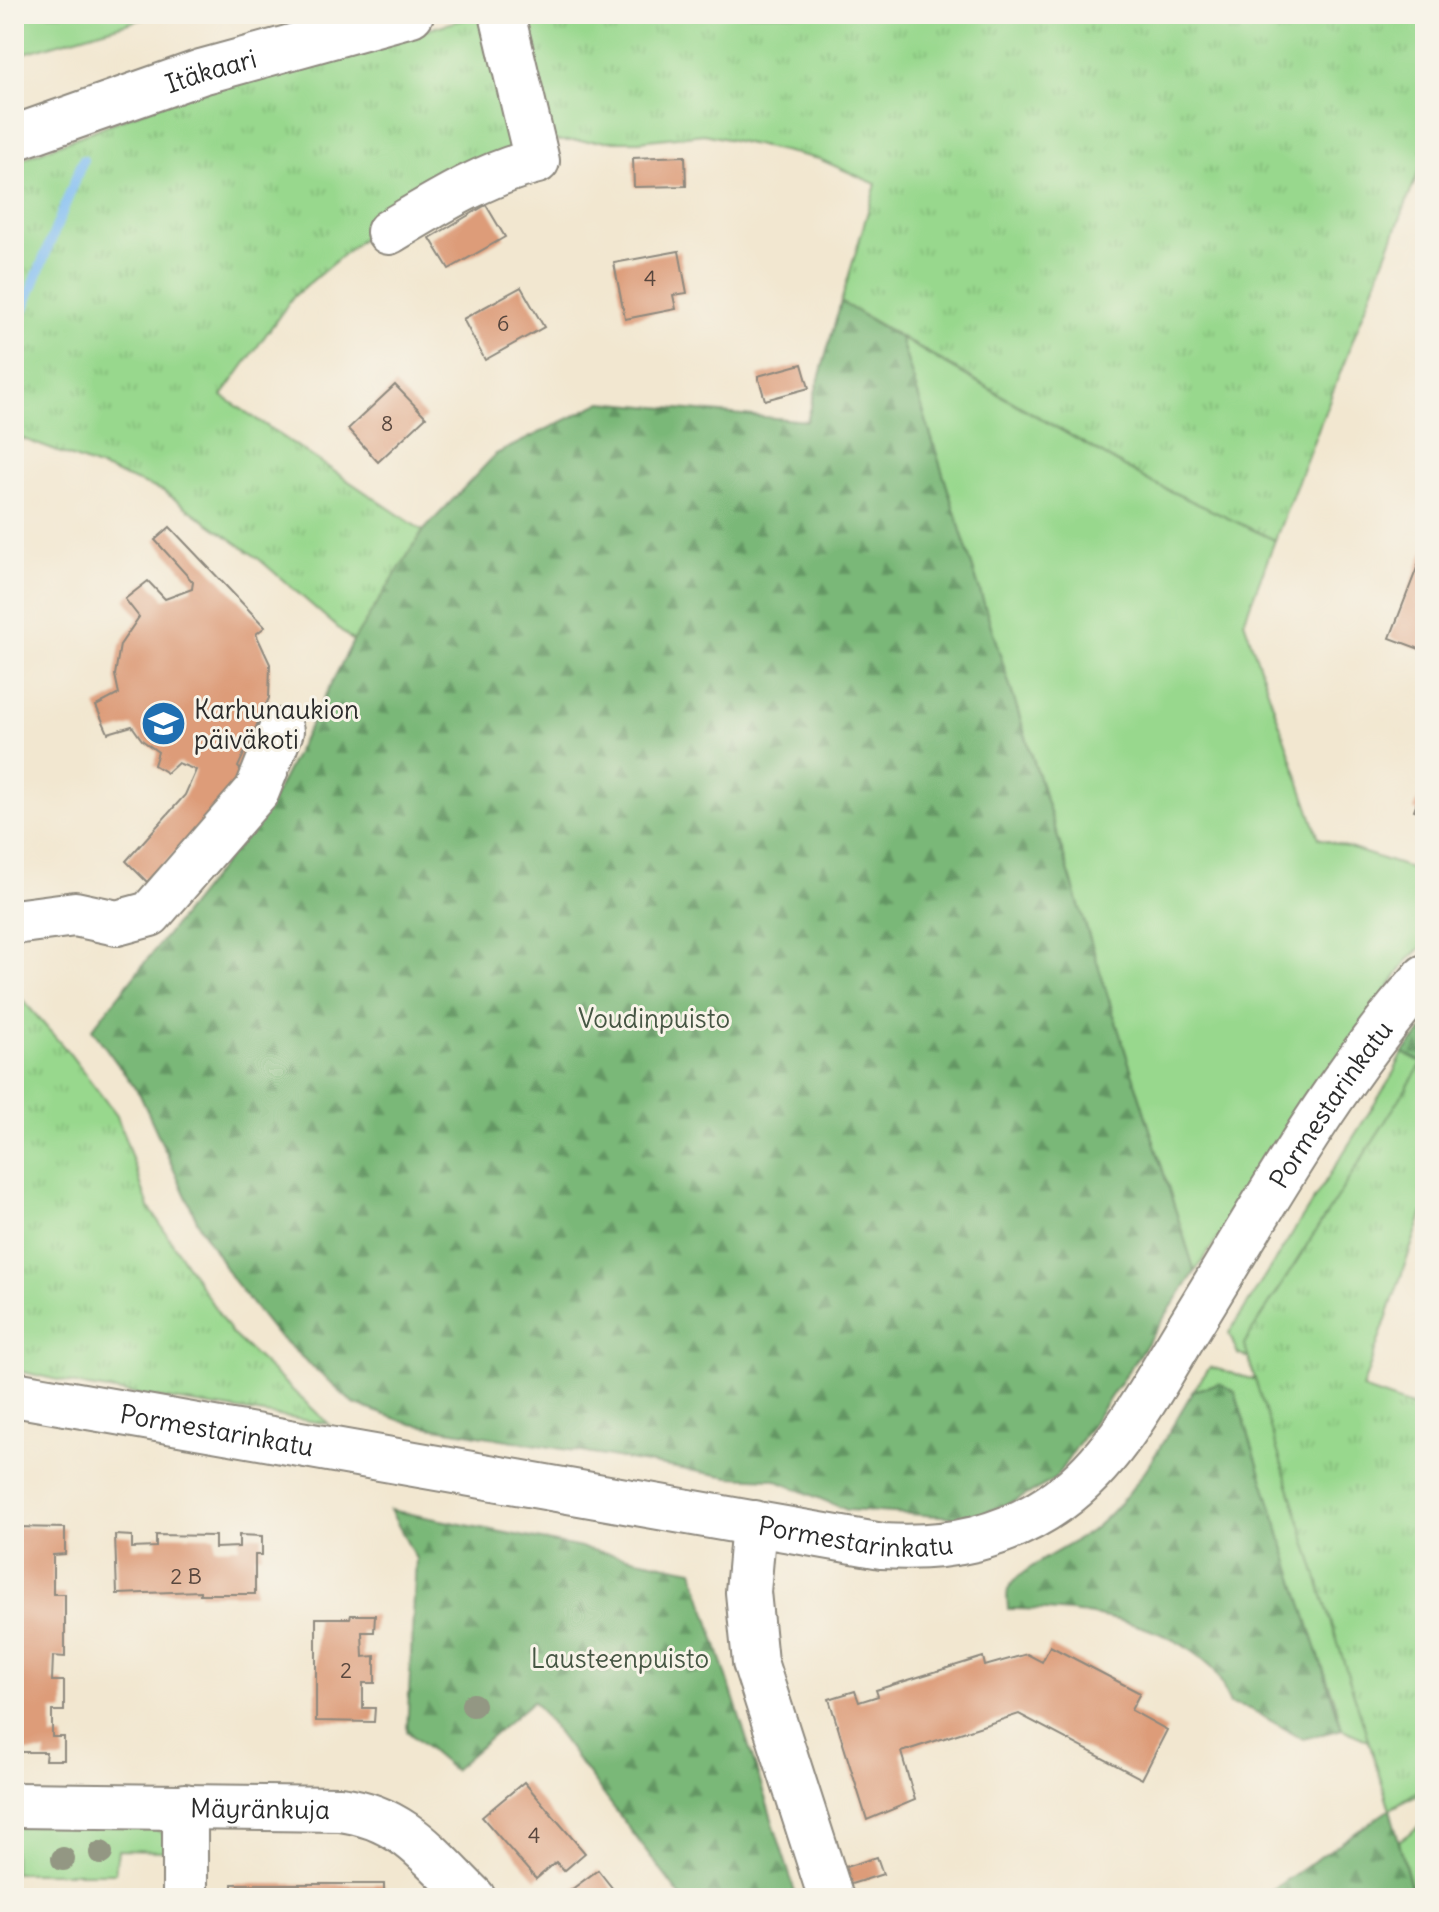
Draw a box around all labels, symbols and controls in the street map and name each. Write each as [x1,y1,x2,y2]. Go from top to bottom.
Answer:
street label: Itäkaari [161,41,260,100]
house number: 4 [644,264,656,292]
house number: 6 [497,309,509,337]
house number: 8 [381,409,393,437]
place label: Karhunaukion päiväkoti [194,693,359,756]
school or university icon: Karhunaukion päiväkoti [139,700,187,748]
park label: Voudinpuisto [578,1002,730,1035]
street label: Pormestarinkatu [1261,1013,1399,1194]
street label: Pormestarinkatu [118,1396,316,1463]
street label: Pormestarinkatu [756,1508,955,1563]
house number: 2 B [170,1562,202,1590]
park label: Lausteenpuisto [531,1642,709,1675]
house number: 2 [340,1656,352,1684]
street label: Mäyränkuja [190,1791,330,1825]
house number: 4 [528,1821,540,1849]

